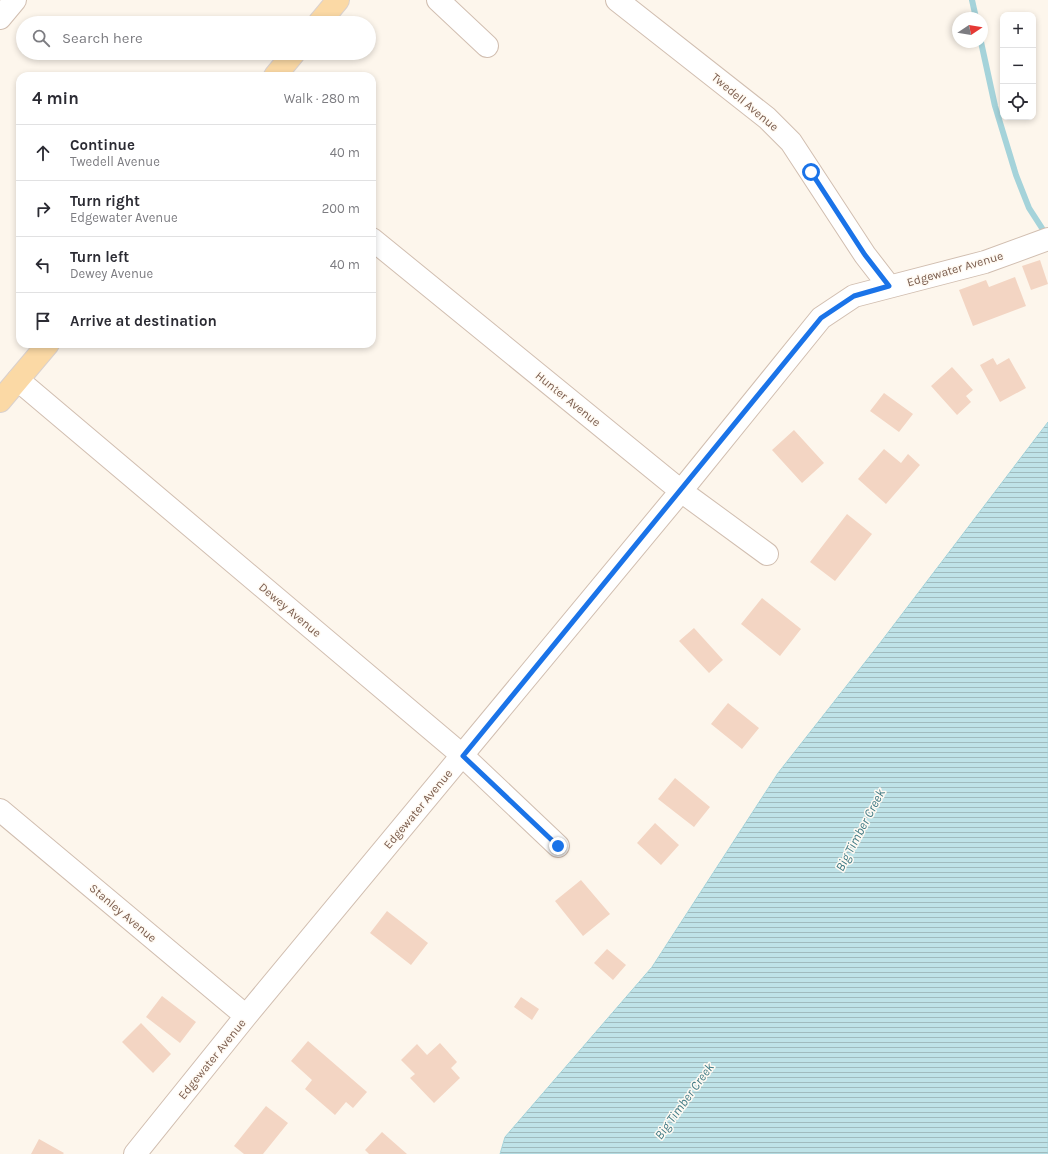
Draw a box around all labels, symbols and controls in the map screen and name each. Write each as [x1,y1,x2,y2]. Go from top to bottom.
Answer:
north arrow [952,12,988,48]
map controls [1000,12,1036,120]
button: + [1000,12,1036,48]
search box [16,16,376,60]
icon: search [30,27,52,49]
text: Search here [62,29,143,47]
button: − [1000,48,1036,84]
street label: Twedell Avenue [709,70,781,134]
button: locate [1000,84,1036,120]
text: 4 min [32,88,79,108]
text: Walk · 280 m [284,91,360,106]
text: Continue [70,136,135,154]
icon: ahead [32,142,54,164]
text: 40 m [330,145,360,160]
text: Twedell Avenue [70,154,160,169]
route start [802,163,820,181]
text: Turn right [70,192,140,210]
icon: right [32,198,54,220]
text: 200 m [322,201,360,216]
text: Edgewater Avenue [70,210,178,225]
text: Turn left [70,248,129,266]
street label: Edgewater Avenue [905,249,1005,289]
icon: left [32,254,54,276]
text: 40 m [330,257,360,272]
text: Dewey Avenue [70,266,153,281]
icon: arrive [32,310,54,332]
text: Arrive at destination [70,312,217,330]
street label: Hunter Avenue [533,368,603,430]
street label: Dewey Avenue [256,580,324,640]
street label: Edgewater Avenue [381,766,455,852]
water label: Big Timber Creek [832,786,888,874]
route end [549,837,567,855]
street label: Stanley Avenue [87,881,159,945]
street label: Edgewater Avenue [175,1016,249,1102]
water label: Big Timber Creek [651,1060,717,1142]

